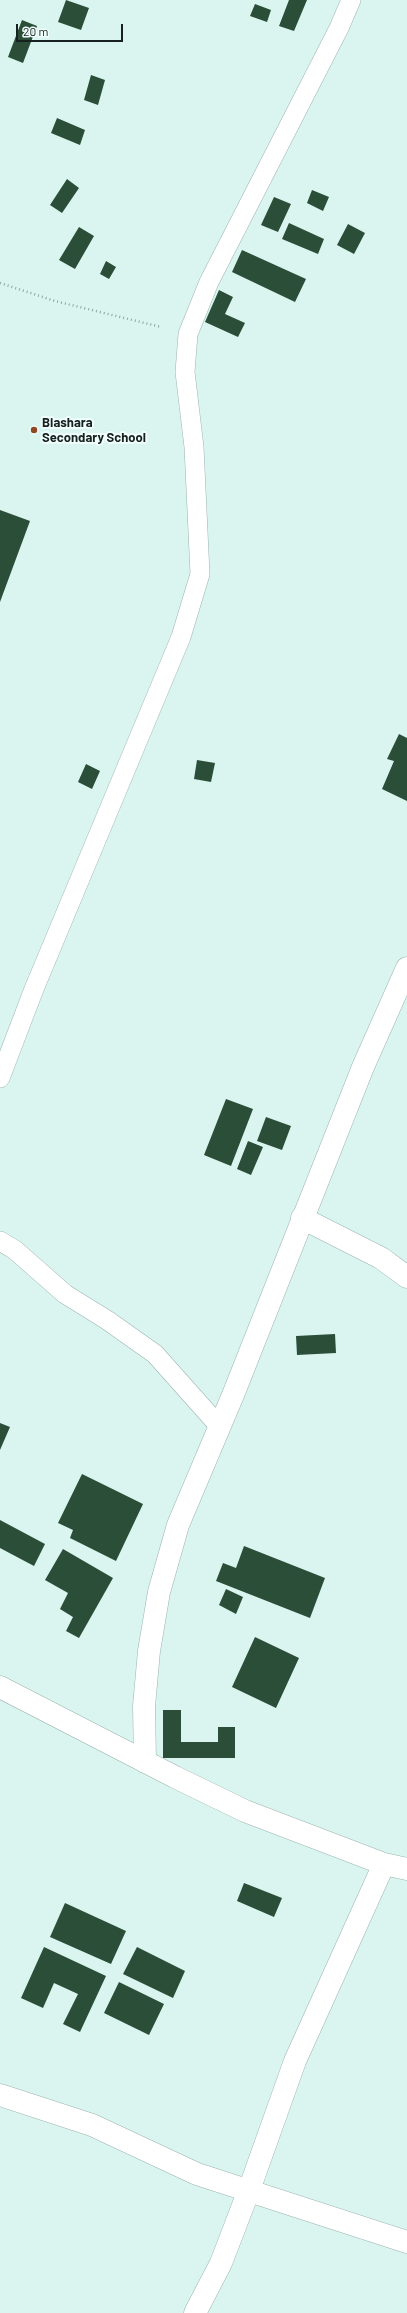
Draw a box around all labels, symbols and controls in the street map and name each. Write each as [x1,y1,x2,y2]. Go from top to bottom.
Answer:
scale bar [18,16,125,42]
text: 20 m [23,24,49,38]
place label: Biashara Secondary School [42,415,146,446]
marker: Biashara Secondary School [29,425,39,435]

